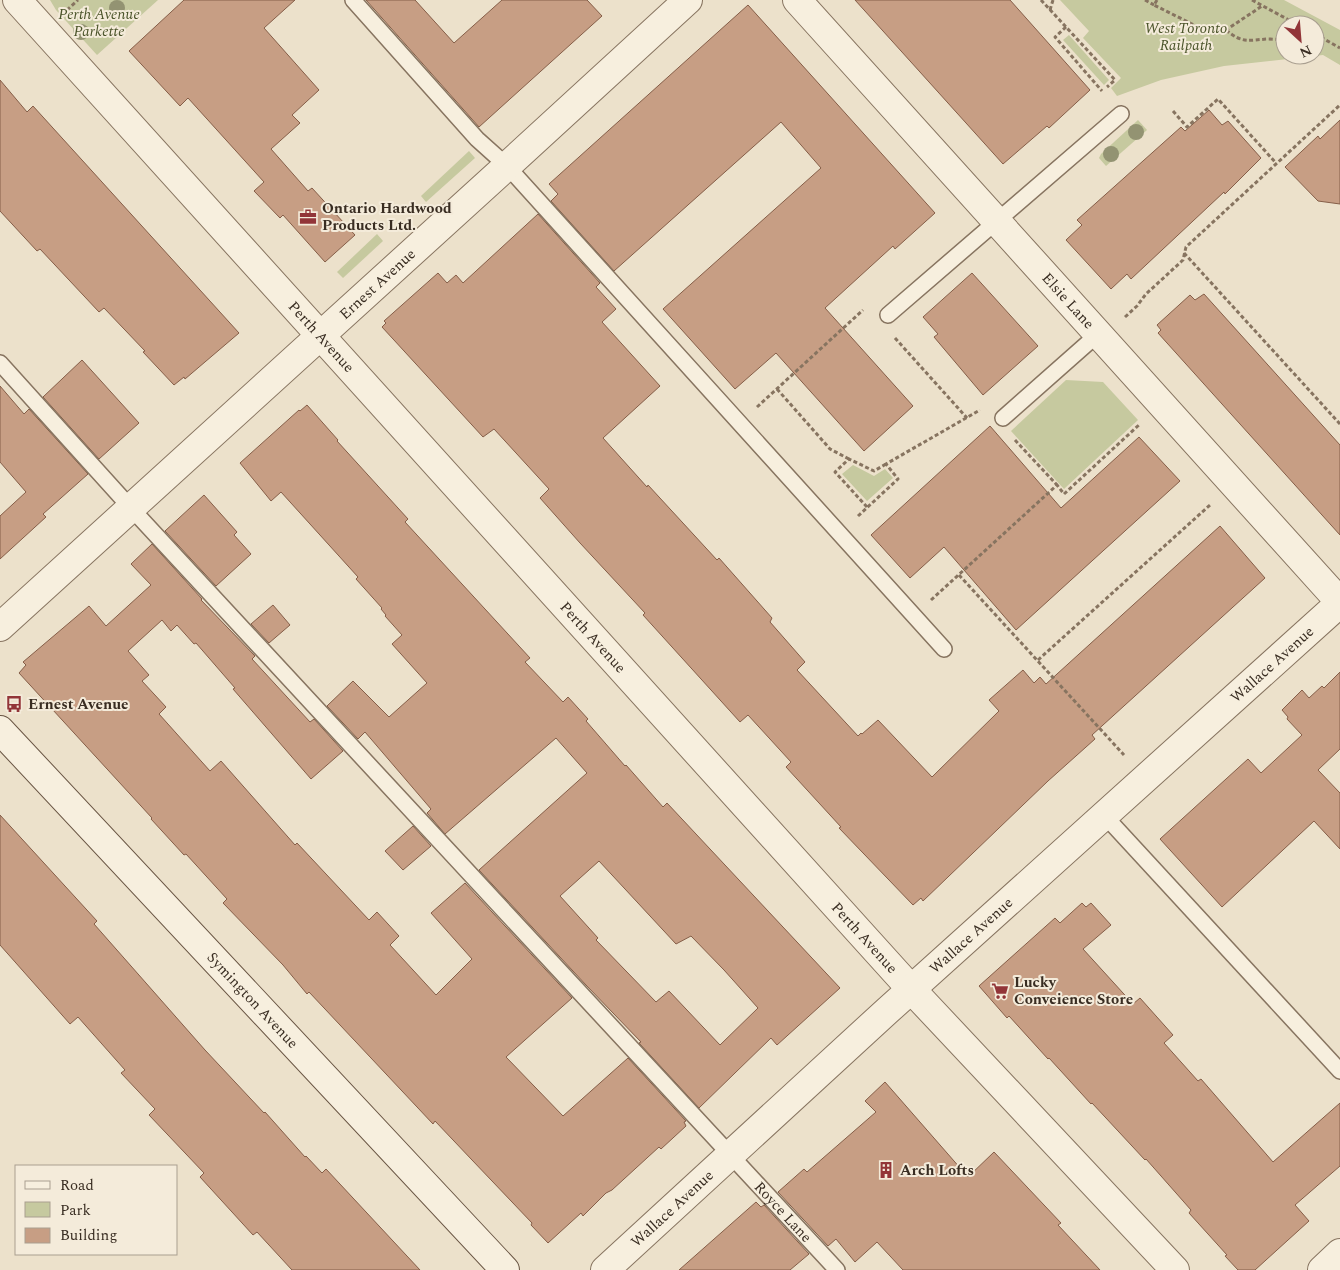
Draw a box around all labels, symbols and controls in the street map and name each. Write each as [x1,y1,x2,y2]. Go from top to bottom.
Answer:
park label: Perth Avenue Parkette [58,3,140,43]
north arrow [1275,15,1325,65]
park label: West Toronto Railpath [1145,17,1227,57]
text: N [1296,39,1315,63]
place label: Ontario Hardwood Products Ltd. [322,197,452,237]
office icon: Ontario Hardwood Products Ltd. [298,207,318,227]
street label: Ernest Avenue [334,243,421,325]
street label: Elsie Lane [1036,268,1100,334]
street label: Perth Avenue [282,296,360,378]
street label: Perth Avenue [554,597,631,679]
street label: Wallace Avenue [1225,621,1319,709]
place label: Ernest Avenue [28,693,129,716]
bus stop icon: Ernest Avenue [4,694,24,714]
street label: Wallace Avenue [924,892,1018,980]
street label: Perth Avenue [826,897,903,979]
street label: Symington Avenue [201,947,304,1054]
place label: Lucky Conveience Store [1014,971,1133,1011]
supermarket icon: Lucky Conveience Store [990,981,1010,1001]
place label: Arch Lofts [900,1159,974,1182]
building icon: Arch Lofts [876,1160,896,1180]
legend [15,1165,178,1255]
street label: Wallace Avenue [626,1165,719,1253]
text: Road [60,1174,94,1197]
street label: Royce Lane [748,1176,817,1248]
text: Park [60,1199,91,1222]
text: Building [60,1224,117,1247]

